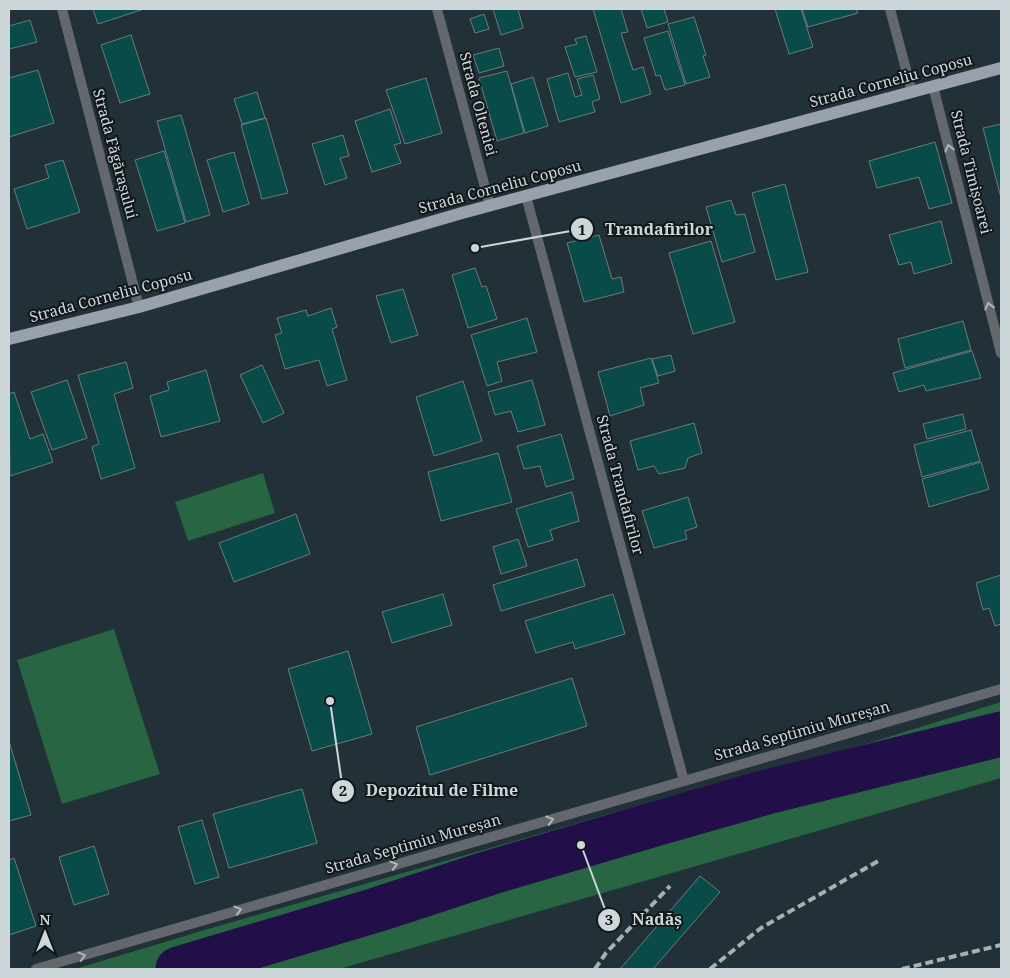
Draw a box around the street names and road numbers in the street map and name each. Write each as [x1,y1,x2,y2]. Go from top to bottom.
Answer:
street label: Strada Corneliu Coposu [807,49,975,111]
street label: Strada Olteniei [456,50,502,158]
street label: Strada Făgărașului [89,86,143,221]
street label: Strada Timișoarei [947,108,997,236]
street label: Strada Corneliu Coposu [416,155,584,217]
street label: Strada Corneliu Coposu [27,264,195,326]
street label: Strada Trandafirilor [593,413,649,557]
street label: Strada Septimiu Mureșan [712,695,892,765]
street label: Strada Septimiu Mureșan [323,808,503,878]

